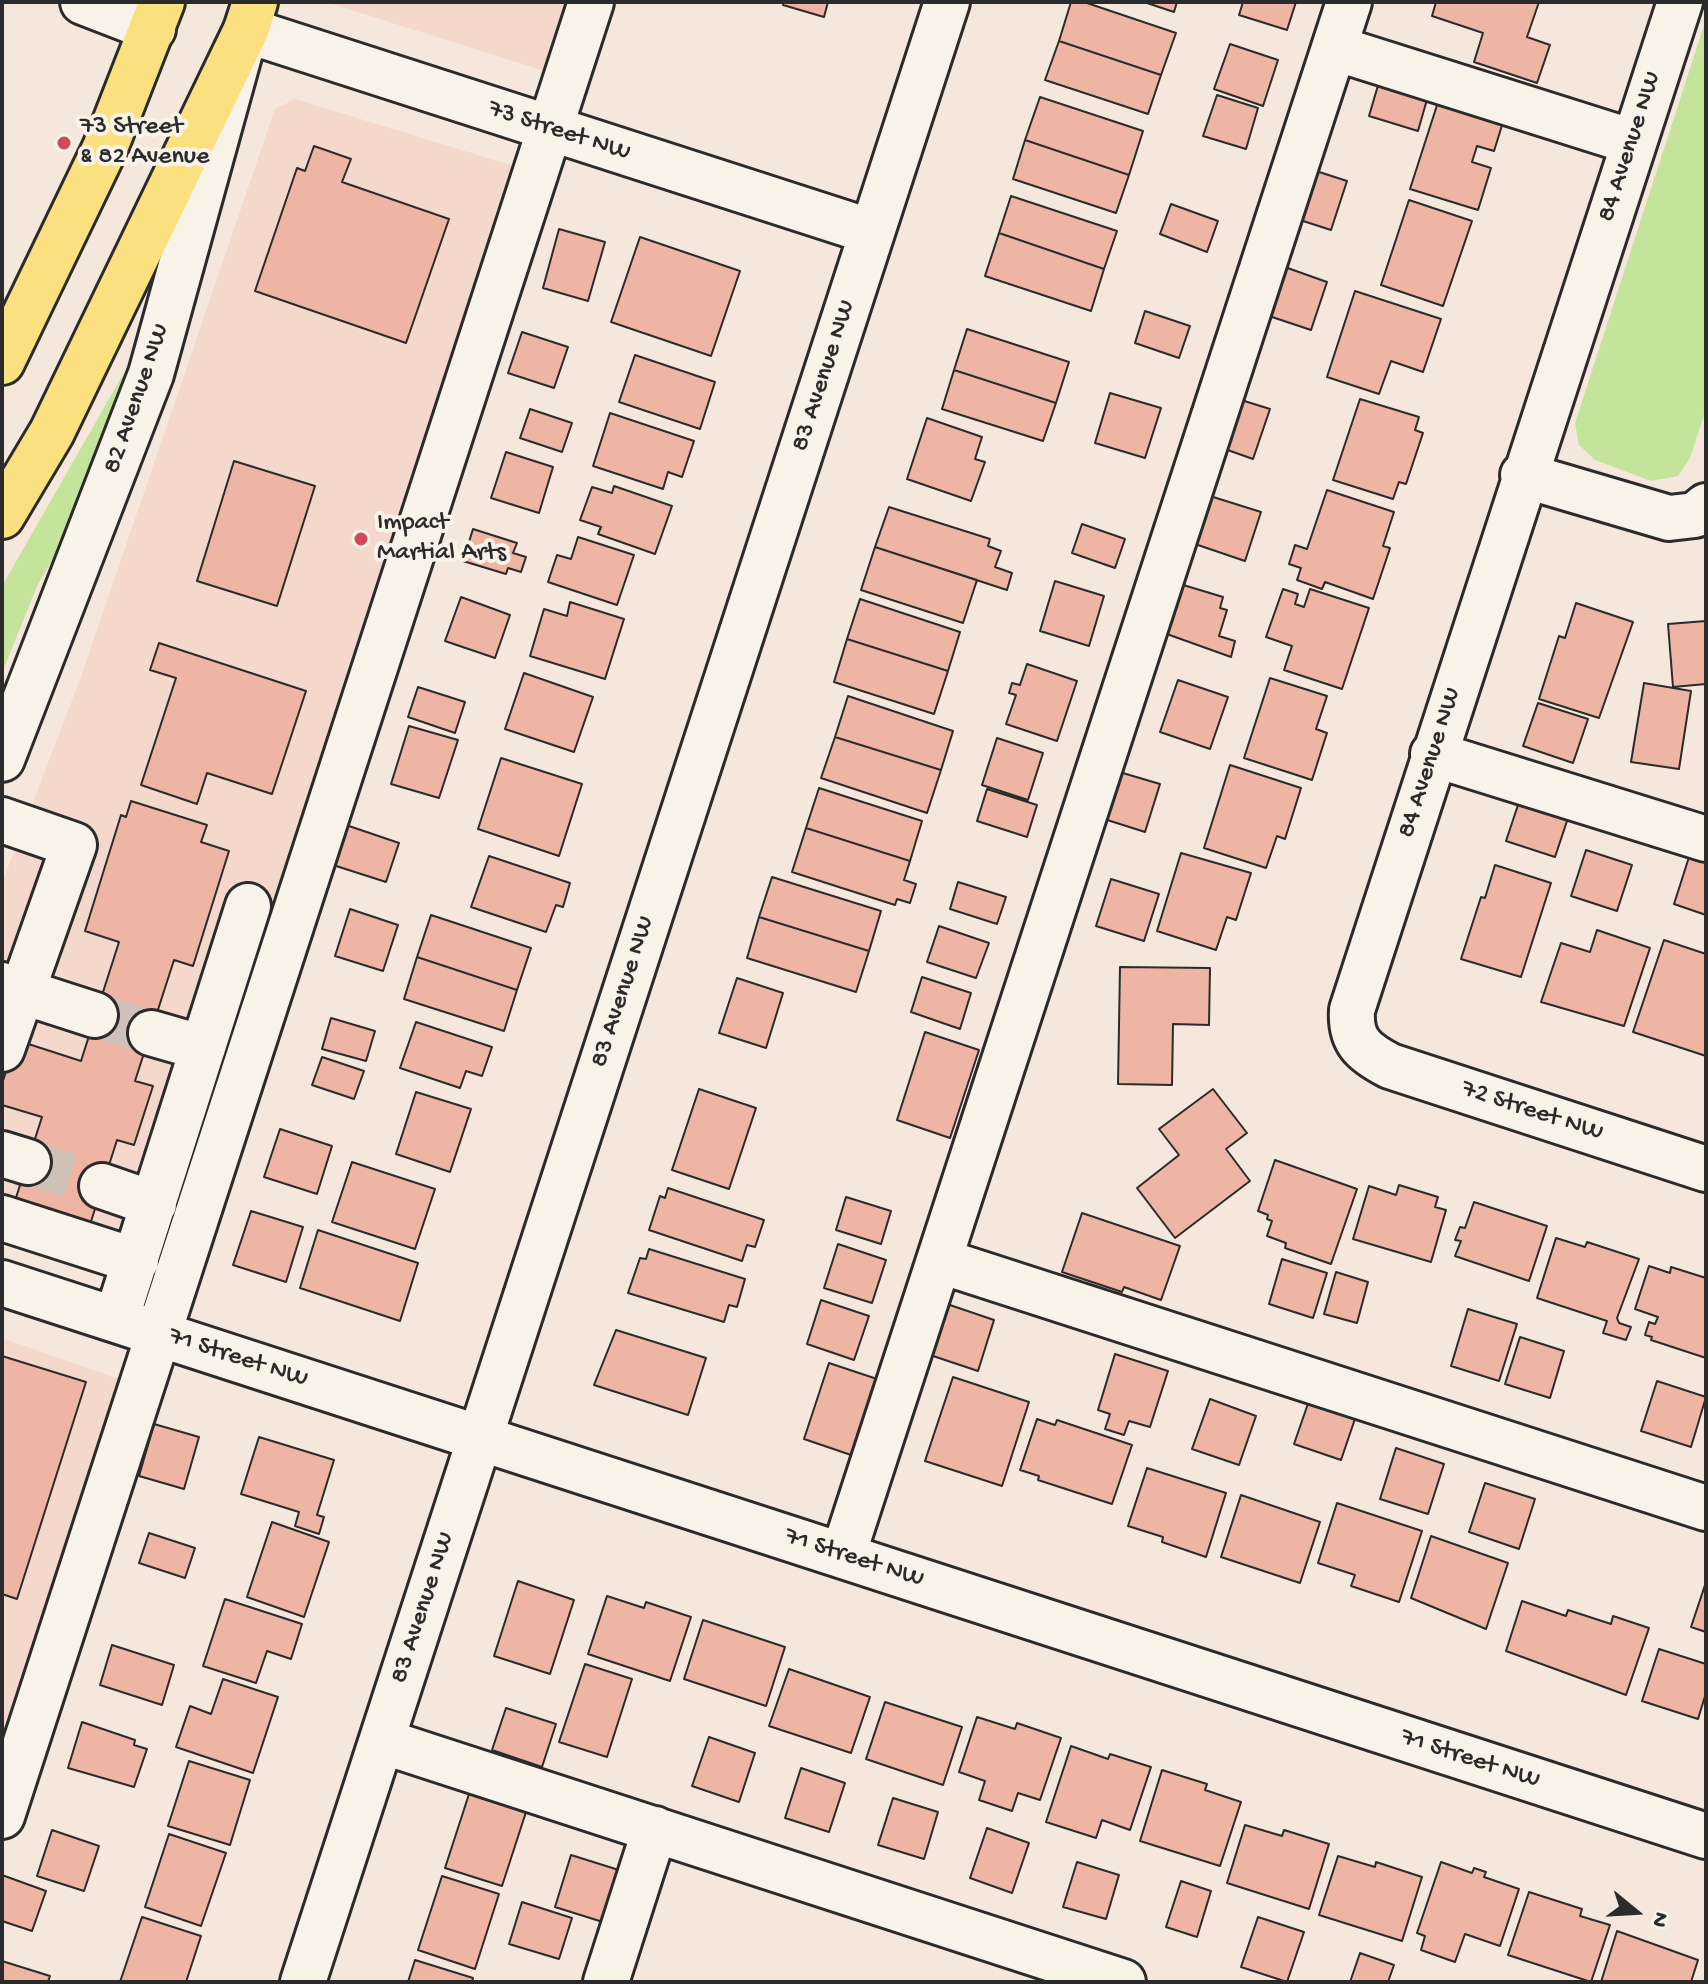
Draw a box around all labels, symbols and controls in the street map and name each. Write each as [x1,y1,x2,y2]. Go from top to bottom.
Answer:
street label: 84 Avenue NW [1592,68,1670,226]
street label: 73 Street NW [484,94,634,170]
place label: 73 Street & 82 Avenue [80,112,209,174]
marker: 73 Street & 82 Avenue [55,134,73,152]
street label: 83 Avenue NW [786,296,864,456]
street label: 82 Avenue NW [98,320,178,478]
place label: Impact Martial Arts [377,508,506,570]
marker: Impact Martial Arts [352,530,370,548]
street label: 84 Avenue NW [1392,684,1470,842]
street label: 83 Avenue NW [585,912,663,1072]
street label: 72 Street NW [1457,1074,1607,1150]
street label: 71 Street NW [164,1322,312,1396]
street label: 71 Street NW [780,1522,928,1596]
street label: 83 Avenue NW [385,1528,463,1688]
street label: 71 Street NW [1396,1723,1544,1797]
north arrow [1596,1872,1676,1952]
text: N [1644,1909,1673,1930]

